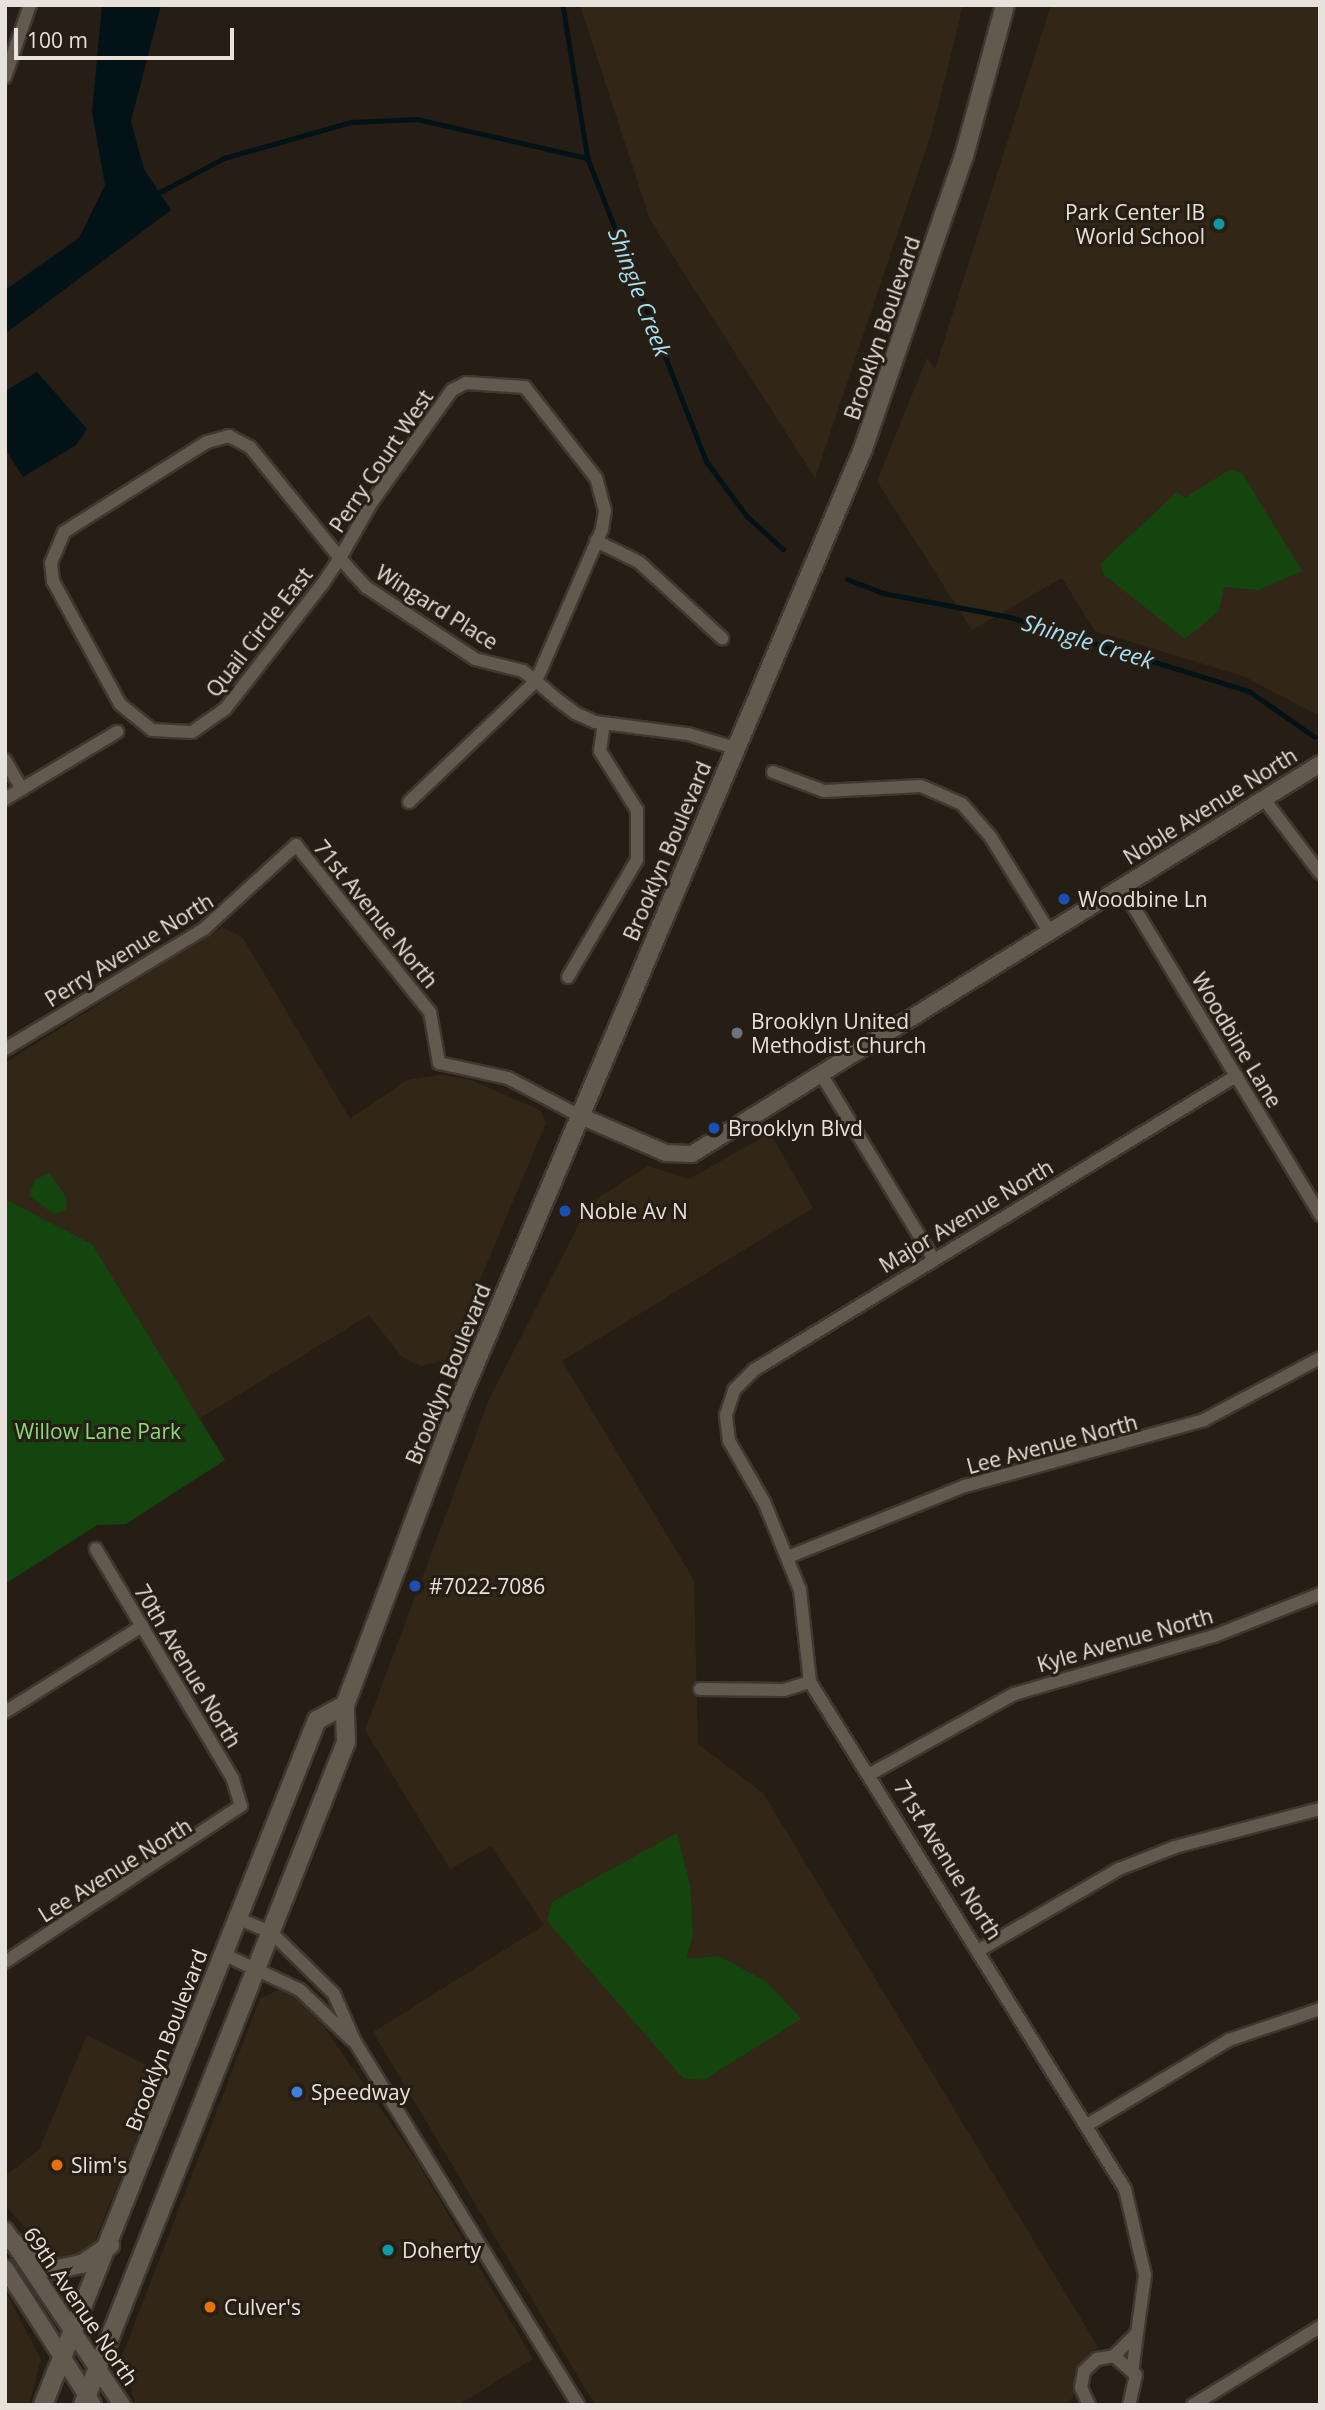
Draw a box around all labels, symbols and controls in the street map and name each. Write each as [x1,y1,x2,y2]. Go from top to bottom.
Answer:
scale bar [18,14,238,58]
text: 100 m [27,26,88,54]
place label: Park Center IB World School [1065,199,1205,249]
marker: Park Center IB World School [1211,216,1227,232]
water label: Shingle Creek [603,224,677,360]
street label: Brooklyn Boulevard [839,233,925,423]
street label: Perry Court West [324,385,438,537]
street label: Wingard Place [371,559,503,655]
street label: Quail Circle East [201,562,317,702]
water label: Shingle Creek [1019,608,1157,674]
street label: Noble Avenue North [1119,742,1301,870]
street label: Brooklyn Boulevard [618,758,716,944]
street label: 71st Avenue North [309,835,443,993]
place label: Woodbine Ln [1078,886,1208,912]
street label: Perry Avenue North [40,888,218,1012]
marker: Woodbine Ln [1056,891,1072,907]
street label: Woodbine Lane [1187,968,1287,1112]
place label: Brooklyn United Methodist Church [751,1008,926,1058]
marker: Brooklyn United Methodist Church [729,1025,745,1041]
place label: Brooklyn Blvd [728,1115,863,1141]
marker: Brooklyn Blvd [706,1120,722,1136]
street label: Major Avenue North [874,1154,1058,1278]
place label: Noble Av N [579,1198,688,1224]
marker: Noble Av N [557,1203,573,1219]
street label: Brooklyn Boulevard [400,1280,496,1468]
street label: Lee Avenue North [964,1409,1140,1479]
park label: Willow Lane Park [15,1418,181,1444]
place label: #7022-7086 [429,1573,545,1599]
marker: #7022-7086 [407,1578,423,1594]
street label: 70th Avenue North [129,1580,247,1752]
street label: Kyle Avenue North [1034,1603,1216,1677]
street label: 71st Avenue North [889,1776,1007,1944]
street label: Lee Avenue North [34,1813,196,1927]
street label: Brooklyn Boulevard [120,1946,212,2134]
place label: Speedway [311,2079,410,2105]
marker: Speedway [289,2084,305,2100]
place label: Slim's [71,2152,127,2178]
marker: Slim's [49,2157,65,2173]
street label: 69th Avenue North [19,2222,143,2390]
place label: Doherty [402,2237,481,2263]
marker: Doherty [380,2242,396,2258]
place label: Culver's [224,2294,301,2320]
marker: Culver's [202,2299,218,2315]

